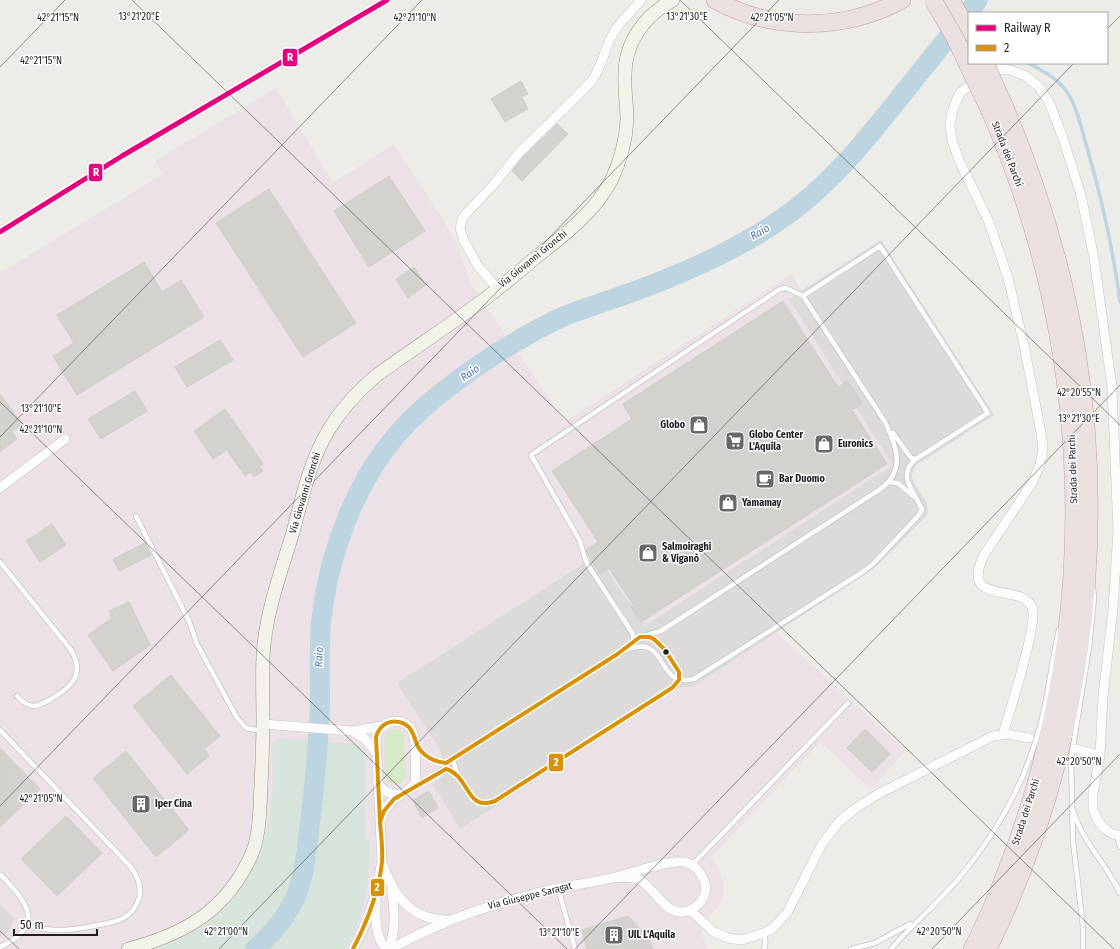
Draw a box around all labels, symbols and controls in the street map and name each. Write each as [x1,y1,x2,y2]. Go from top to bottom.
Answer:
text: 13°21'20"E [118,11,160,23]
text: 13°21'30"E [666,11,708,23]
text: 42°21'15"N [37,12,79,24]
text: 42°21'10"N [394,12,436,24]
text: 42°21'05"N [750,12,794,24]
legend [968,12,1108,64]
text: Railway R [1004,21,1051,35]
text: 2 [1004,41,1009,55]
line badge: R [282,48,298,67]
text: R [287,51,294,64]
text: 42°21'15"N [20,55,62,67]
street label: Strada dei Parchi [989,120,1025,188]
line badge: R [88,163,103,182]
text: R [93,166,100,179]
water label: Raio [748,221,772,243]
street label: Via Giovanni Gronchi [496,228,570,290]
water label: Raio [458,362,482,384]
text: 42°20'55"N [1057,387,1101,399]
text: 13°21'10"E [21,403,62,415]
text: 13°21'30"E [1058,413,1100,425]
shop icon: Globo [688,414,710,436]
place label: Globo [660,419,686,431]
text: 42°21'10"N [20,424,62,436]
place label: Globo Center L'Aquila [749,429,804,453]
supermarket icon: Globo Center L'Aquila [724,430,746,452]
shop icon: Euronics [813,433,835,455]
street label: Strada dei Parchi [1066,434,1080,504]
place label: Euronics [838,438,874,450]
street label: Via Giovanni Gronchi [287,451,323,535]
cafe icon: Bar Duomo [754,468,776,490]
place label: Bar Duomo [779,473,825,485]
shop icon: Yamamay [717,492,739,514]
place label: Yamamay [741,497,782,509]
place label: Salmoiraghi & Viganò [662,541,712,565]
shop icon: Salmoiraghi & Viganò [637,542,659,564]
water label: Raio [312,647,326,667]
unlabelled marker [661,647,671,657]
line badge: 2 [548,753,564,772]
text: 2 [552,756,559,769]
text: 42°20'50"N [1057,756,1101,768]
street label: Strada dei Parchi [1010,777,1042,847]
text: 42°21'05"N [19,793,63,805]
building icon: Iper Cina [130,793,152,815]
place label: Iper Cina [155,798,192,810]
line badge: 2 [370,878,385,897]
street label: Via Giuseppe Saragat [487,880,574,912]
text: 2 [373,881,380,894]
scale bar [14,911,97,937]
text: 50 m [20,918,44,932]
building icon: UIL L'Aquila [603,924,625,946]
text: 42°21'00"N [204,926,248,938]
text: 42°20'50"N [917,926,961,938]
text: 13°21'10"E [539,927,580,939]
place label: UIL L'Aquila [628,929,675,941]

